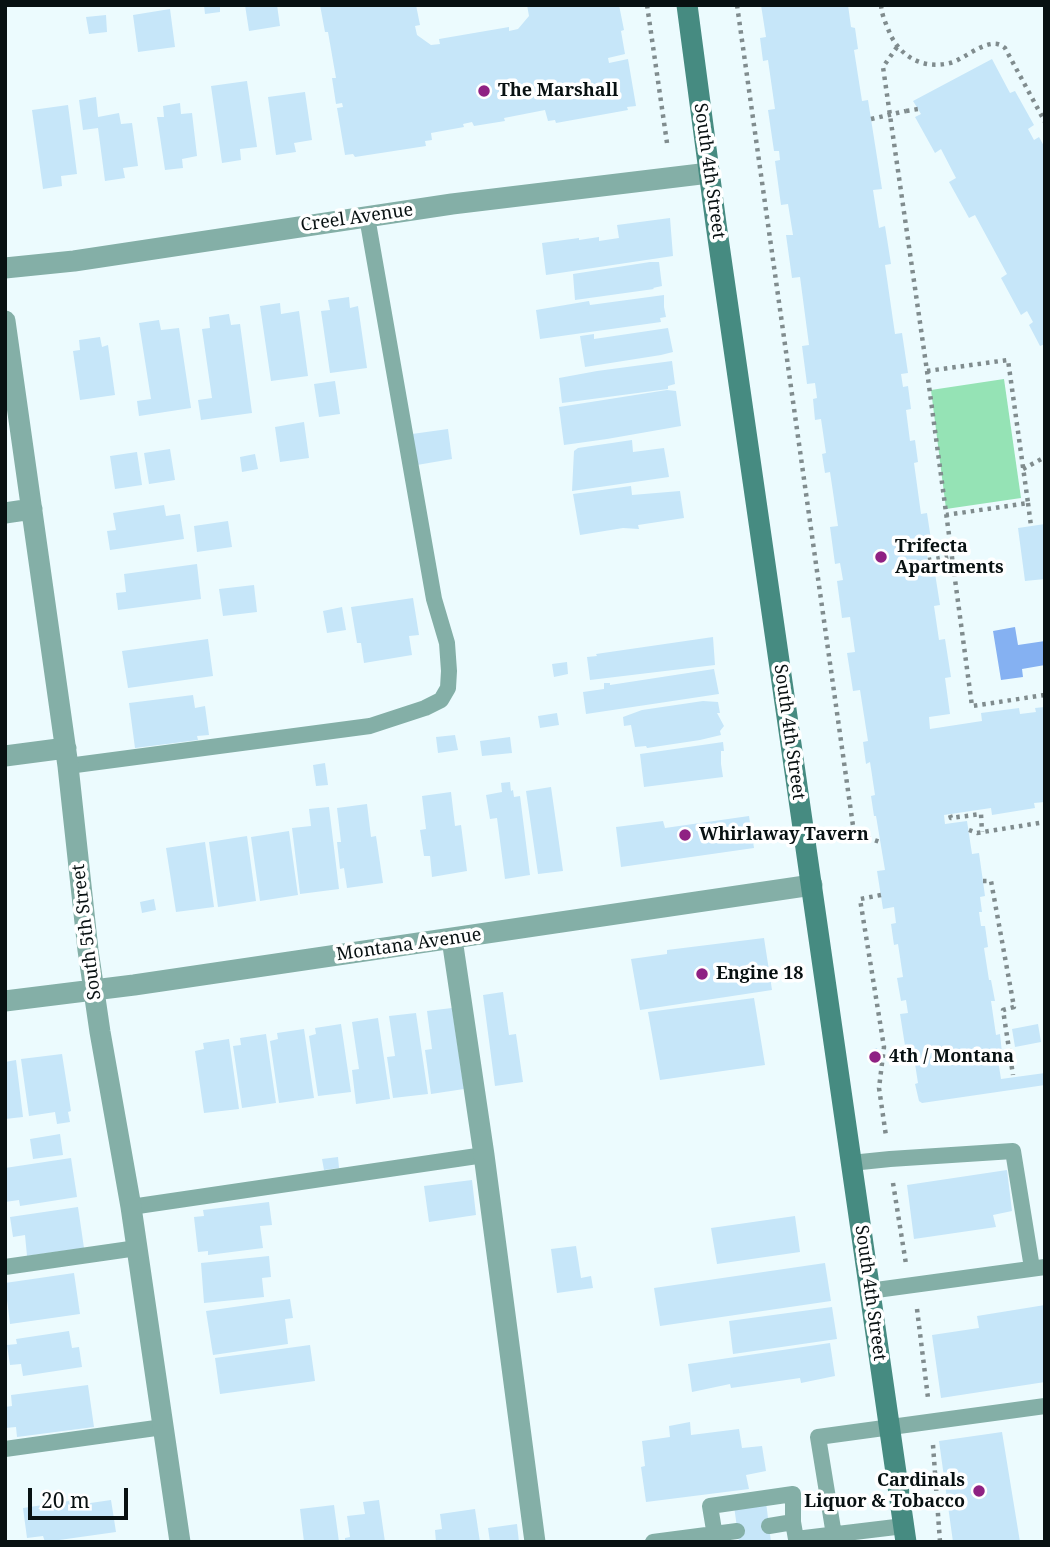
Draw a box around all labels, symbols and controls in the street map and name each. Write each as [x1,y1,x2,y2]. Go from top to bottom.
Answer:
place label: The Marshall [498,80,618,102]
marker: The Marshall [476,83,492,99]
street label: South 4th Street [689,102,729,240]
street label: Creel Avenue [299,199,415,237]
place label: Trifecta Apartments [895,536,1004,578]
marker: Trifecta Apartments [873,549,889,565]
street label: South 4th Street [769,663,809,801]
place label: Whirlaway Tavern [699,824,869,846]
marker: Whirlaway Tavern [677,827,693,843]
street label: South 5th Street [68,863,106,1001]
street label: Montana Avenue [335,924,483,966]
place label: Engine 18 [716,963,803,985]
marker: Engine 18 [694,966,710,982]
place label: 4th / Montana [889,1046,1014,1068]
marker: 4th / Montana [867,1049,883,1065]
street label: South 4th Street [850,1224,890,1362]
place label: Cardinals Liquor & Tobacco [804,1470,965,1512]
scale bar [32,1474,131,1518]
marker: Cardinals Liquor & Tobacco [971,1483,987,1499]
text: 20 m [41,1486,90,1514]

